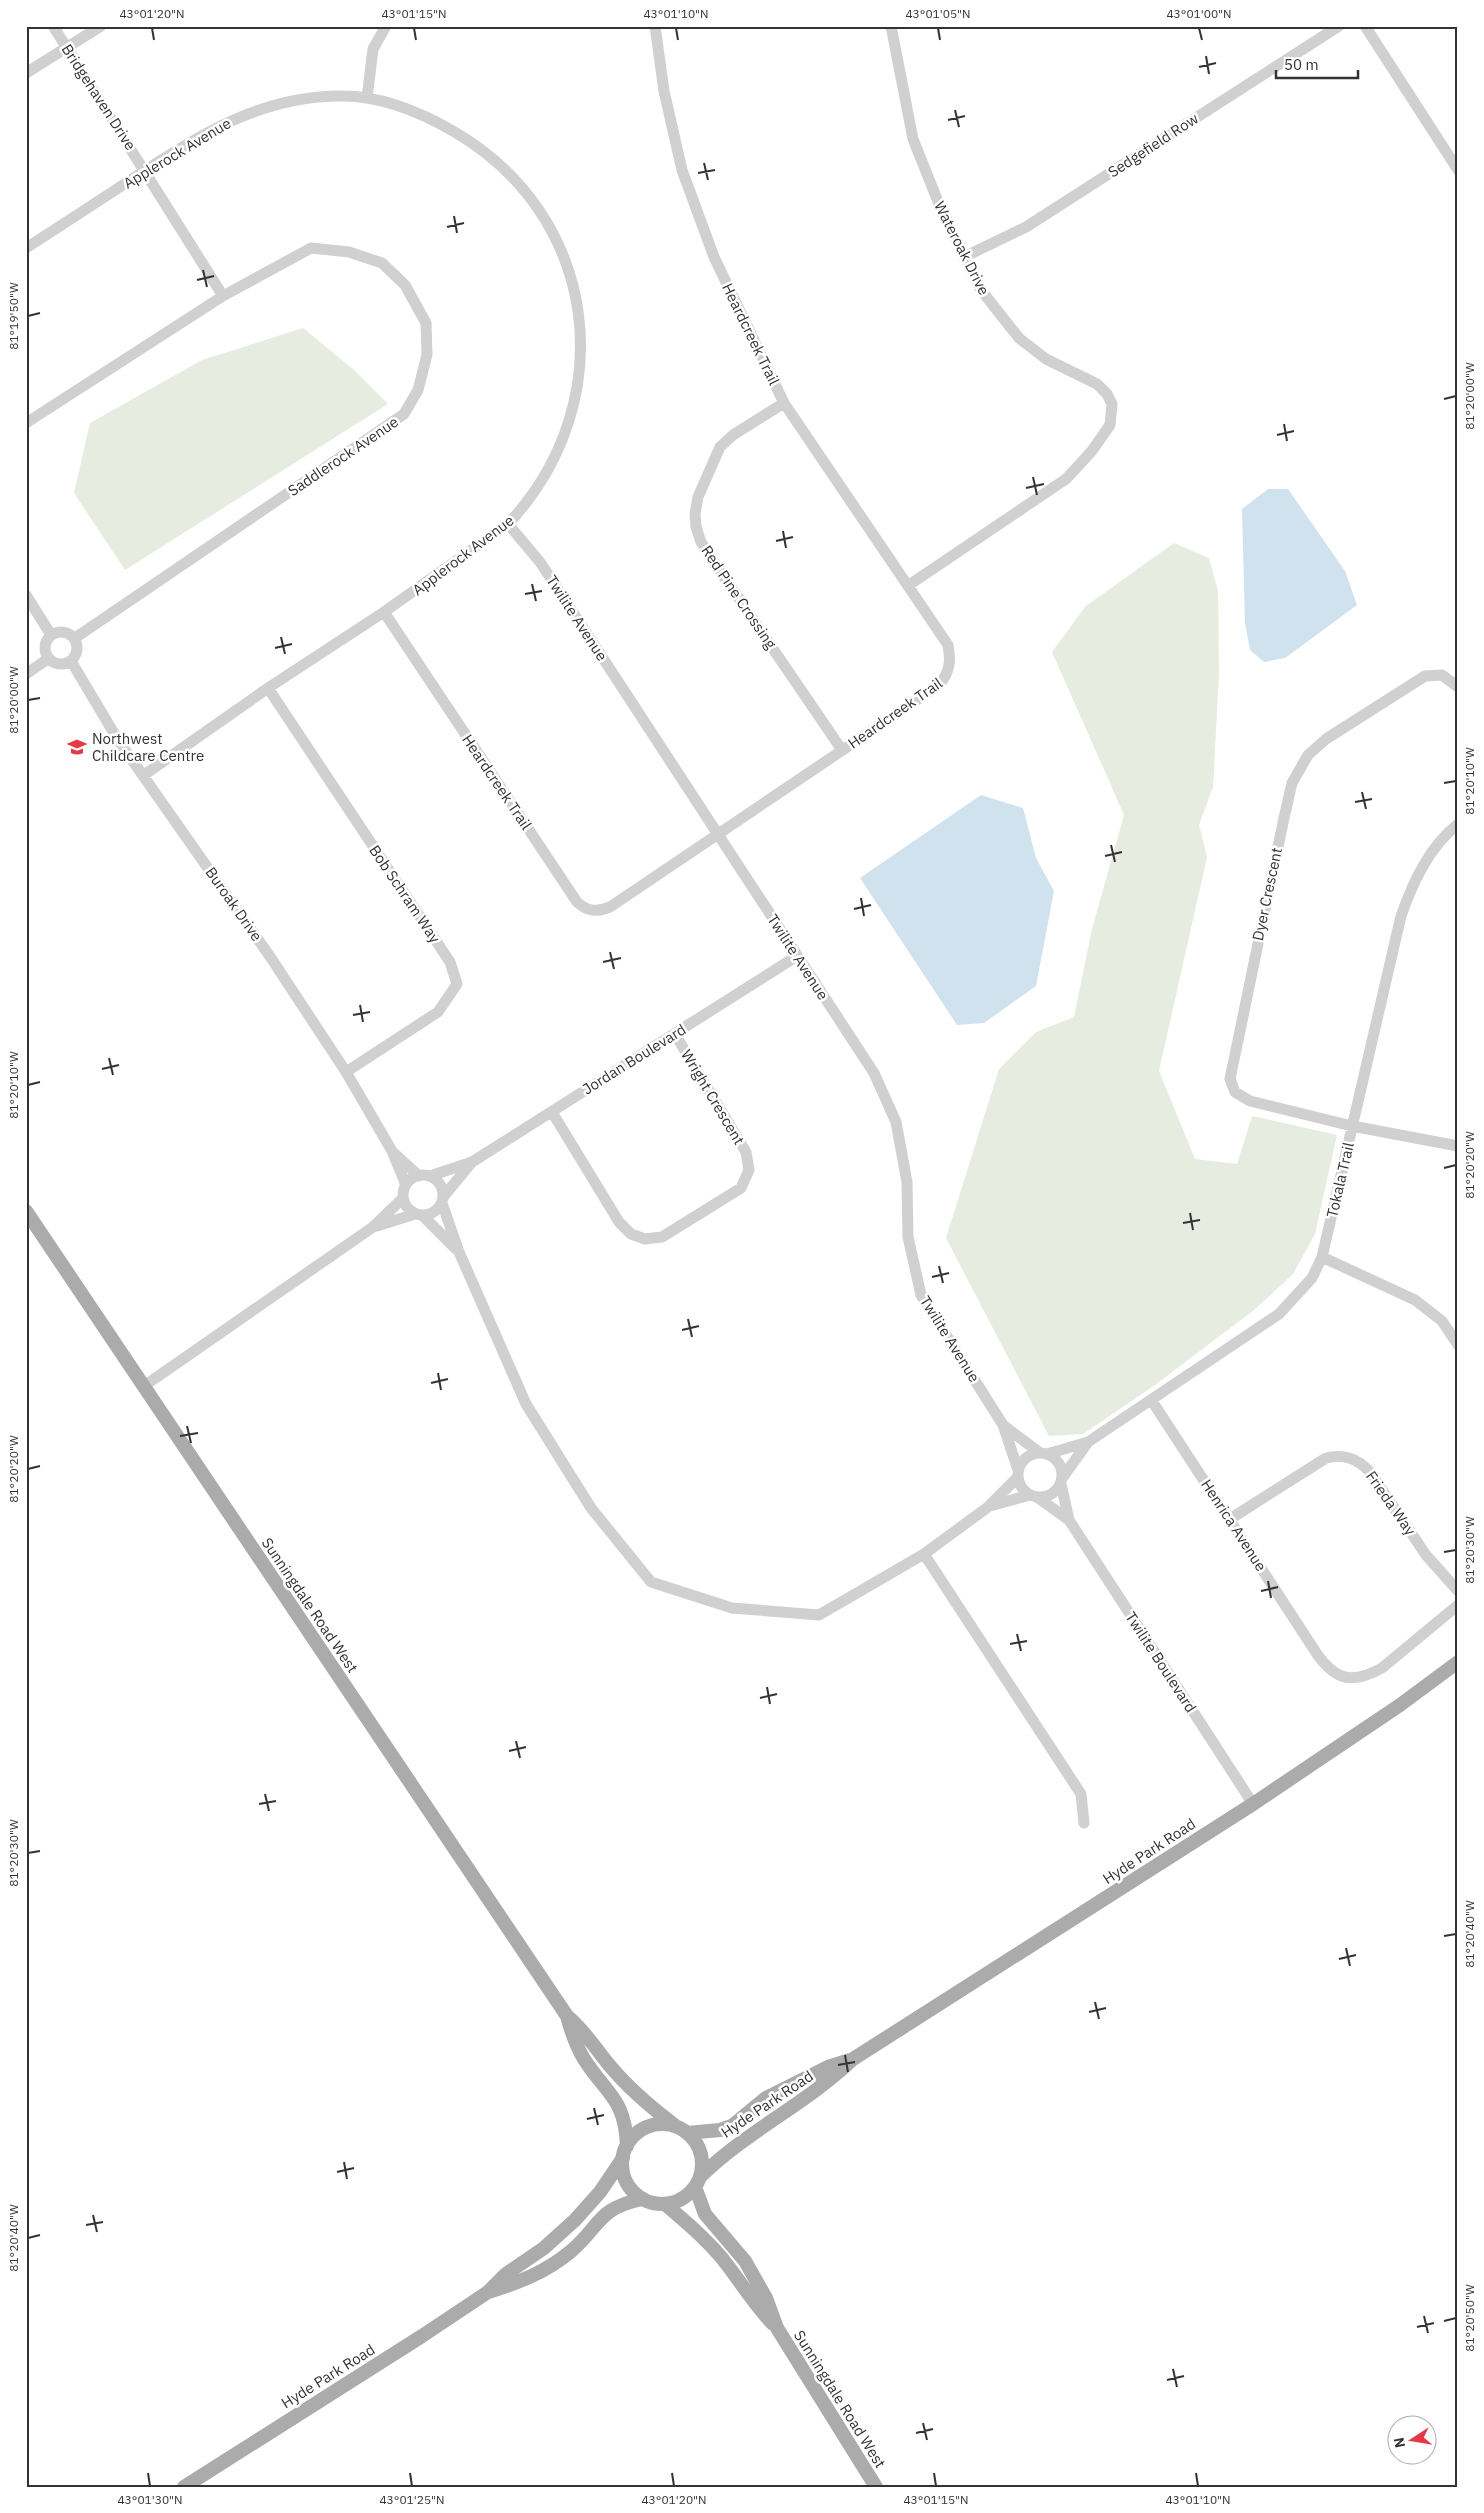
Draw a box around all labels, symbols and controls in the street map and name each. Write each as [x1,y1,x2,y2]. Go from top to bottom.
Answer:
text: 43°01'20"N [119,6,185,21]
text: 43°01'15"N [381,6,447,21]
text: 43°01'10"N [643,6,709,21]
text: 43°01'05"N [905,6,971,21]
text: 43°01'00"N [1166,6,1232,21]
street label: Bridgehaven Drive [58,40,140,154]
scale bar [1276,48,1359,80]
text: 50 m [1284,55,1319,74]
street label: Sedgefield Row [1104,108,1202,181]
street label: Applerock Avenue [120,113,234,193]
street label: Wateroak Drive [930,198,994,298]
street label: Heardcreek Trail [718,280,784,388]
text: 81°19'50"W [6,282,21,350]
text: 81°20'00"W [1462,362,1477,430]
street label: Saddlerock Avenue [284,412,402,500]
street label: Applerock Avenue [408,511,518,599]
street label: Red Pine Crossing [697,542,781,652]
street label: Twilite Avenue [542,572,612,664]
text: 81°20'00"W [6,666,21,734]
street label: Heardcreek Trail [844,673,946,753]
place label: Northwest Childcare Centre [92,729,204,765]
street label: Heardcreek Trail [458,731,536,833]
school or university icon: Northwest Childcare Centre [66,736,88,758]
text: 81°20'10"W [1462,747,1477,815]
street label: Bob Schram Way [365,841,445,947]
street label: Dyer Crescent [1248,846,1286,942]
street label: Buroak Drive [201,863,267,945]
street label: Twilite Avenue [763,911,833,1003]
street label: Jordan Boulevard [579,1020,689,1098]
street label: Wright Crescent [677,1046,749,1148]
text: 81°20'10"W [6,1051,21,1119]
text: 81°20'20"W [1462,1131,1477,1199]
street label: Tokala Trail [1322,1141,1358,1219]
street label: Twilite Avenue [916,1292,984,1386]
text: 81°20'20"W [6,1435,21,1503]
street label: Frieda Way [1362,1467,1420,1539]
street label: Henrica Avenue [1197,1475,1271,1575]
text: 81°20'30"W [1462,1516,1477,1584]
street label: Sunningdale Road West [258,1534,362,1676]
street label: Twilite Boulevard [1121,1608,1201,1716]
street label: Hyde Park Road [1099,1814,1199,1888]
text: 81°20'30"W [6,1819,21,1887]
text: 81°20'40"W [1462,1900,1477,1968]
street label: Hyde Park Road [717,2066,817,2142]
text: 81°20'40"W [6,2204,21,2272]
text: 81°20'50"W [1462,2284,1477,2352]
street label: Sunningdale Road West [790,2327,890,2471]
street label: Hyde Park Road [278,2340,378,2412]
north arrow [1386,2416,1436,2466]
text: N [1389,2436,1409,2450]
text: 43°01'30"N [117,2492,183,2507]
text: 43°01'25"N [379,2492,445,2507]
text: 43°01'20"N [641,2492,707,2507]
text: 43°01'15"N [903,2492,969,2507]
text: 43°01'10"N [1165,2492,1231,2507]

